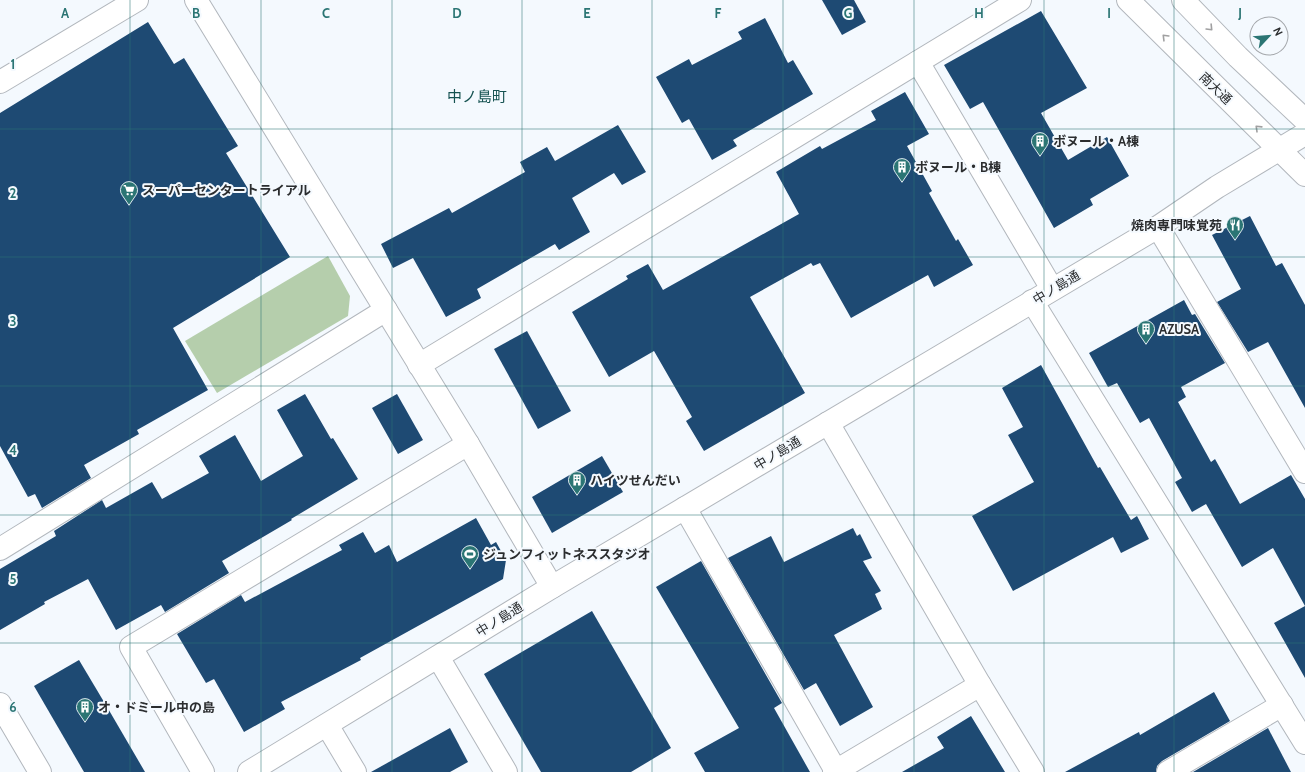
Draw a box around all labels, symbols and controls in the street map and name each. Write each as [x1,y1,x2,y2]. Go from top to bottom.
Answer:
text: A [61,5,70,21]
text: B [192,5,200,21]
text: C [322,5,330,21]
text: D [452,5,462,21]
text: E [583,5,591,21]
text: F [715,5,722,21]
text: G [844,5,853,21]
text: H [974,5,984,21]
text: I [1107,5,1111,21]
text: J [1237,5,1242,21]
north arrow [1249,16,1289,56]
one-way arrow [1205,23,1213,31]
text: N [1270,25,1286,38]
one-way arrow [1162,34,1170,42]
text: 1 [11,56,15,72]
street label: 南大通 [1196,69,1236,107]
district label: 中ノ島町 [447,88,507,106]
one-way arrow [1255,125,1263,133]
building icon: ボヌール・A棟 [1030,131,1050,156]
place label: ボヌール・A棟 [1053,133,1139,149]
building icon: ボヌール・B棟 [892,157,912,182]
place label: ボヌール・B棟 [915,159,1001,175]
supermarket icon: スーパーセンタートライアル [119,180,139,205]
place label: スーパーセンタートライアル [142,182,311,198]
text: 2 [10,185,17,201]
restaurant icon: 焼肉専門味覚苑 [1225,215,1245,240]
place label: 焼肉専門味覚苑 [1131,217,1222,233]
street label: 中ノ島通 [1030,267,1082,307]
text: 3 [9,313,17,329]
building icon: AZUSA [1136,319,1156,344]
place label: AZUSA [1159,321,1200,337]
street label: 中ノ島通 [751,433,803,473]
text: 4 [9,442,17,458]
building icon: ハイツせんだい [567,470,587,495]
place label: ハイツせんだい [590,472,681,488]
sports icon: ジュンフィットネススタジオ [460,544,480,569]
place label: ジュンフィットネススタジオ [483,546,650,562]
text: 5 [10,571,17,587]
street label: 中ノ島通 [473,598,525,640]
building icon: オ・ドミール中の島 [75,697,95,722]
text: 6 [9,699,17,715]
place label: オ・ドミール中の島 [98,699,215,715]

